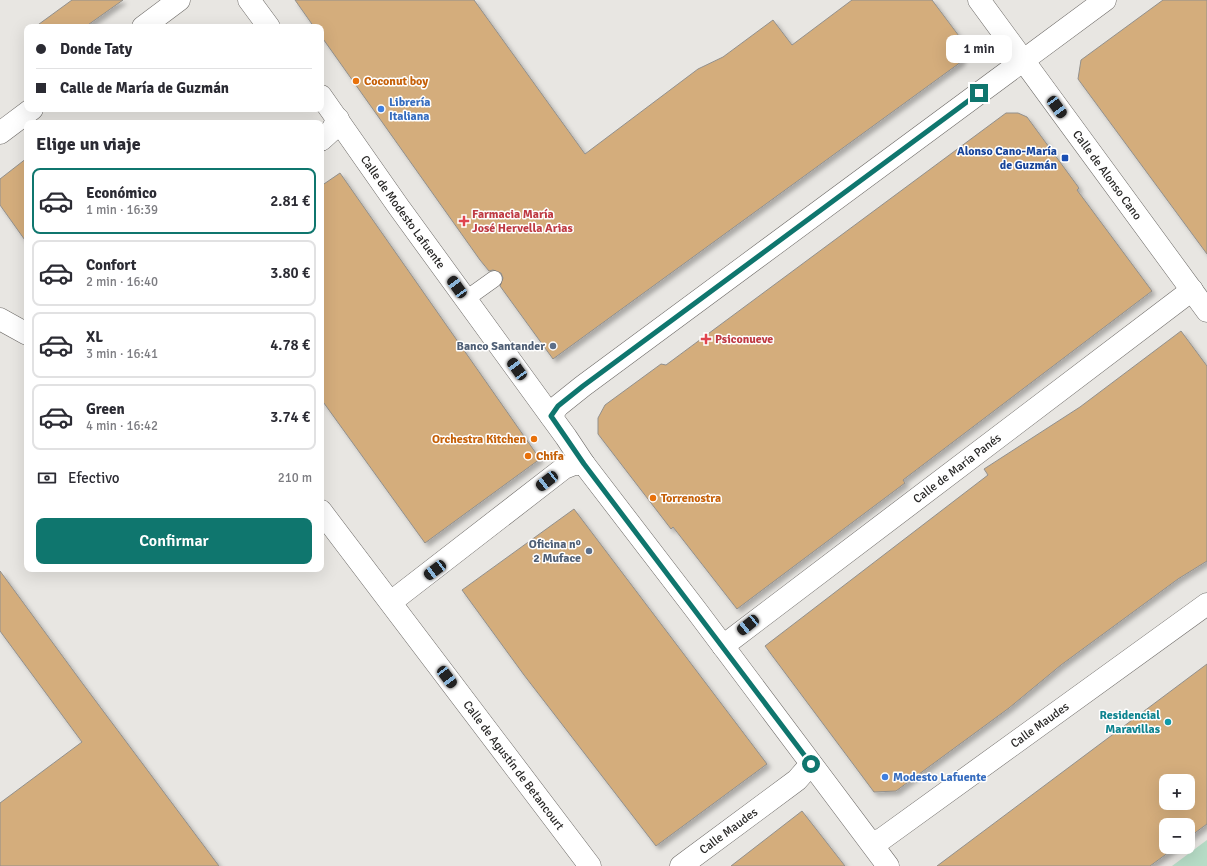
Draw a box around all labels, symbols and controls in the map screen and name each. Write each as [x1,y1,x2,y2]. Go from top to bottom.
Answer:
callout: 1 min [946,35,1012,63]
text: Donde Taty [60,40,132,58]
text: 1 min [963,41,995,57]
place label: Coconut boy [364,74,428,89]
marker: Coconut boy [351,76,361,86]
text: Calle de María de Guzmán [60,79,229,97]
route end [970,84,988,102]
car [1045,94,1069,120]
place label: Librería Italiana [389,95,430,124]
marker: Librería Italiana [376,104,386,114]
street label: Calle de Alonso Cano [1069,128,1145,223]
text: Elige un viaje [36,133,141,155]
place label: Alonso Cano-María de Guzmán [957,144,1057,173]
street label: Calle de Modesto Lafuente [357,153,448,272]
marker: Alonso Cano-María de Guzmán [1060,153,1070,163]
icon: car [38,183,74,219]
text: Económico [86,184,157,202]
text: 2.81 € [270,192,310,210]
text: 1 min · 16:39 [86,202,158,218]
place label: Farmacia María José Hervella Arias [472,207,573,236]
marker: Farmacia María José Hervella Arias [459,216,469,226]
icon: car [38,255,74,291]
text: Confort [86,256,136,274]
text: 3.80 € [270,264,310,282]
text: 2 min · 16:40 [86,274,158,290]
car [445,274,469,300]
icon: car [38,327,74,363]
text: XL [86,328,103,346]
place label: Psiconueve [715,332,773,347]
marker: Psiconueve [700,333,712,345]
text: 4.78 € [270,336,310,354]
place label: Banco Santander [457,339,545,354]
marker: Banco Santander [548,341,558,351]
text: 3 min · 16:41 [86,346,158,362]
car [505,356,529,382]
icon: car [38,399,74,435]
text: Green [86,400,125,418]
text: 3.74 € [270,408,310,426]
text: 4 min · 16:42 [86,418,158,434]
street label: Calle de María Panés [910,430,1004,507]
place label: Orchestra Kitchen [432,432,526,447]
marker: Orchestra Kitchen [529,434,539,444]
place label: Chifa [536,449,564,464]
marker: Chifa [523,451,533,461]
icon: cash [36,467,58,489]
text: Efectivo [68,469,120,487]
car [534,469,560,493]
text: 210 m [278,470,312,486]
place label: Torrenostra [661,491,721,506]
marker: Torrenostra [648,493,658,503]
button: Confirmar [36,518,312,564]
place label: Oficina nº 2 Muface [529,537,581,566]
marker: Oficina nº 2 Muface [584,546,594,556]
car [422,558,448,582]
car [735,613,761,637]
car [435,664,459,690]
street label: Calle de Agustín de Betancourt [459,698,567,833]
street label: Calle Maudes [1008,699,1072,752]
place label: Residencial Maravillas [1100,708,1161,737]
marker: Residencial Maravillas [1163,717,1173,727]
route start [802,755,820,773]
place label: Modesto Lafuente [893,770,987,785]
marker: Modesto Lafuente [880,772,890,782]
map controls [1159,774,1195,854]
button: + [1159,774,1195,810]
street label: Calle Maudes [697,805,761,858]
button: − [1159,818,1195,854]

